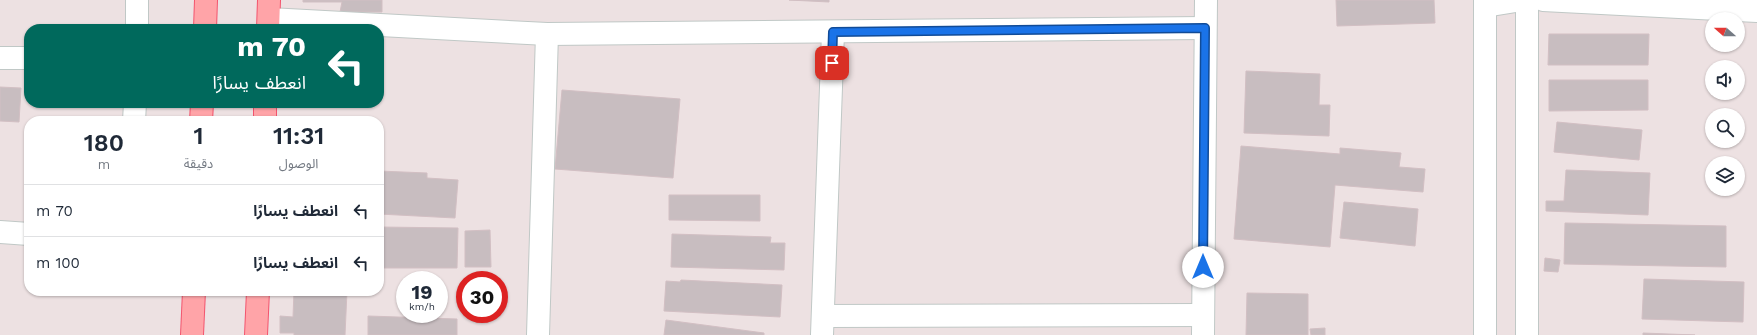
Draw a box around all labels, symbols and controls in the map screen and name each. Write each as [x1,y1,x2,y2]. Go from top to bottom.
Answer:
north arrow [1705,12,1745,52]
map controls [1705,12,1745,196]
text: 70 m [237,30,306,63]
icon: left [320,40,372,92]
pin [815,46,849,80]
icon: arrive [821,52,843,74]
button: sound [1705,60,1745,100]
text: انعطف يسارًا [212,72,306,93]
button: search [1705,108,1745,148]
text: 1 [193,122,203,150]
text: 11:31 [273,122,324,150]
text: 180 [84,129,124,157]
text: دقيقة [184,156,213,171]
text: الوصول [279,156,318,171]
button: layers [1705,156,1745,196]
text: m [98,157,110,172]
icon: left [350,200,372,222]
text: 70 m [36,202,73,220]
text: انعطف يسارًا [253,202,338,220]
position arrow [1182,246,1224,288]
icon: left [350,252,372,274]
text: 100 m [36,254,80,272]
text: انعطف يسارًا [253,254,338,272]
speed limit sign: 30 [456,271,508,323]
text: 19 [412,280,432,304]
text: km/h [409,301,435,312]

